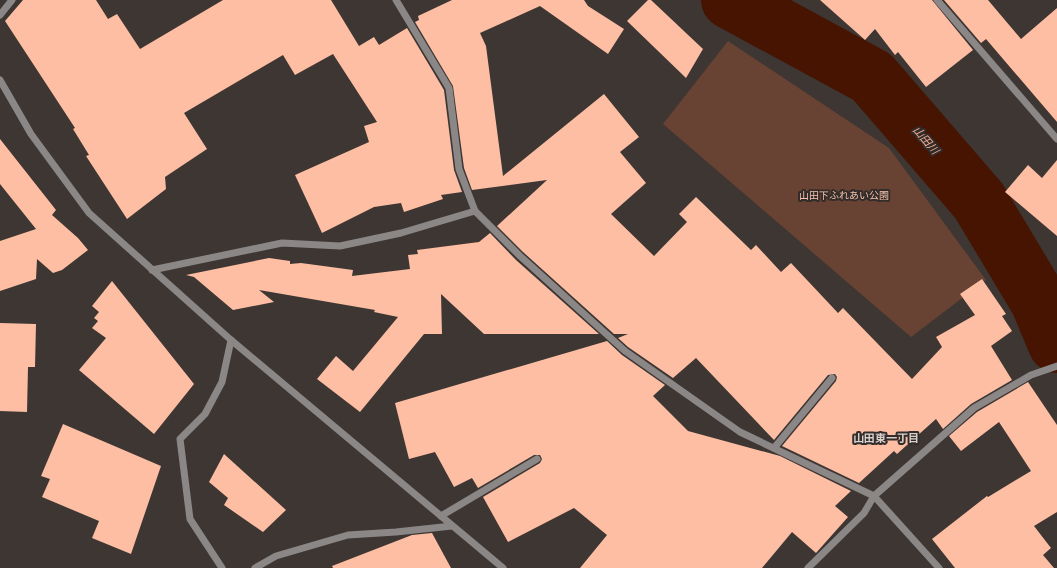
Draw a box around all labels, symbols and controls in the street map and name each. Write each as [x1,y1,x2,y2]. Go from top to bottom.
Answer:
water label: 山田川 [911,124,942,157]
park label: 山田下ふれあい公園 [799,190,889,201]
district label: 山田東一丁目 [853,432,919,444]

